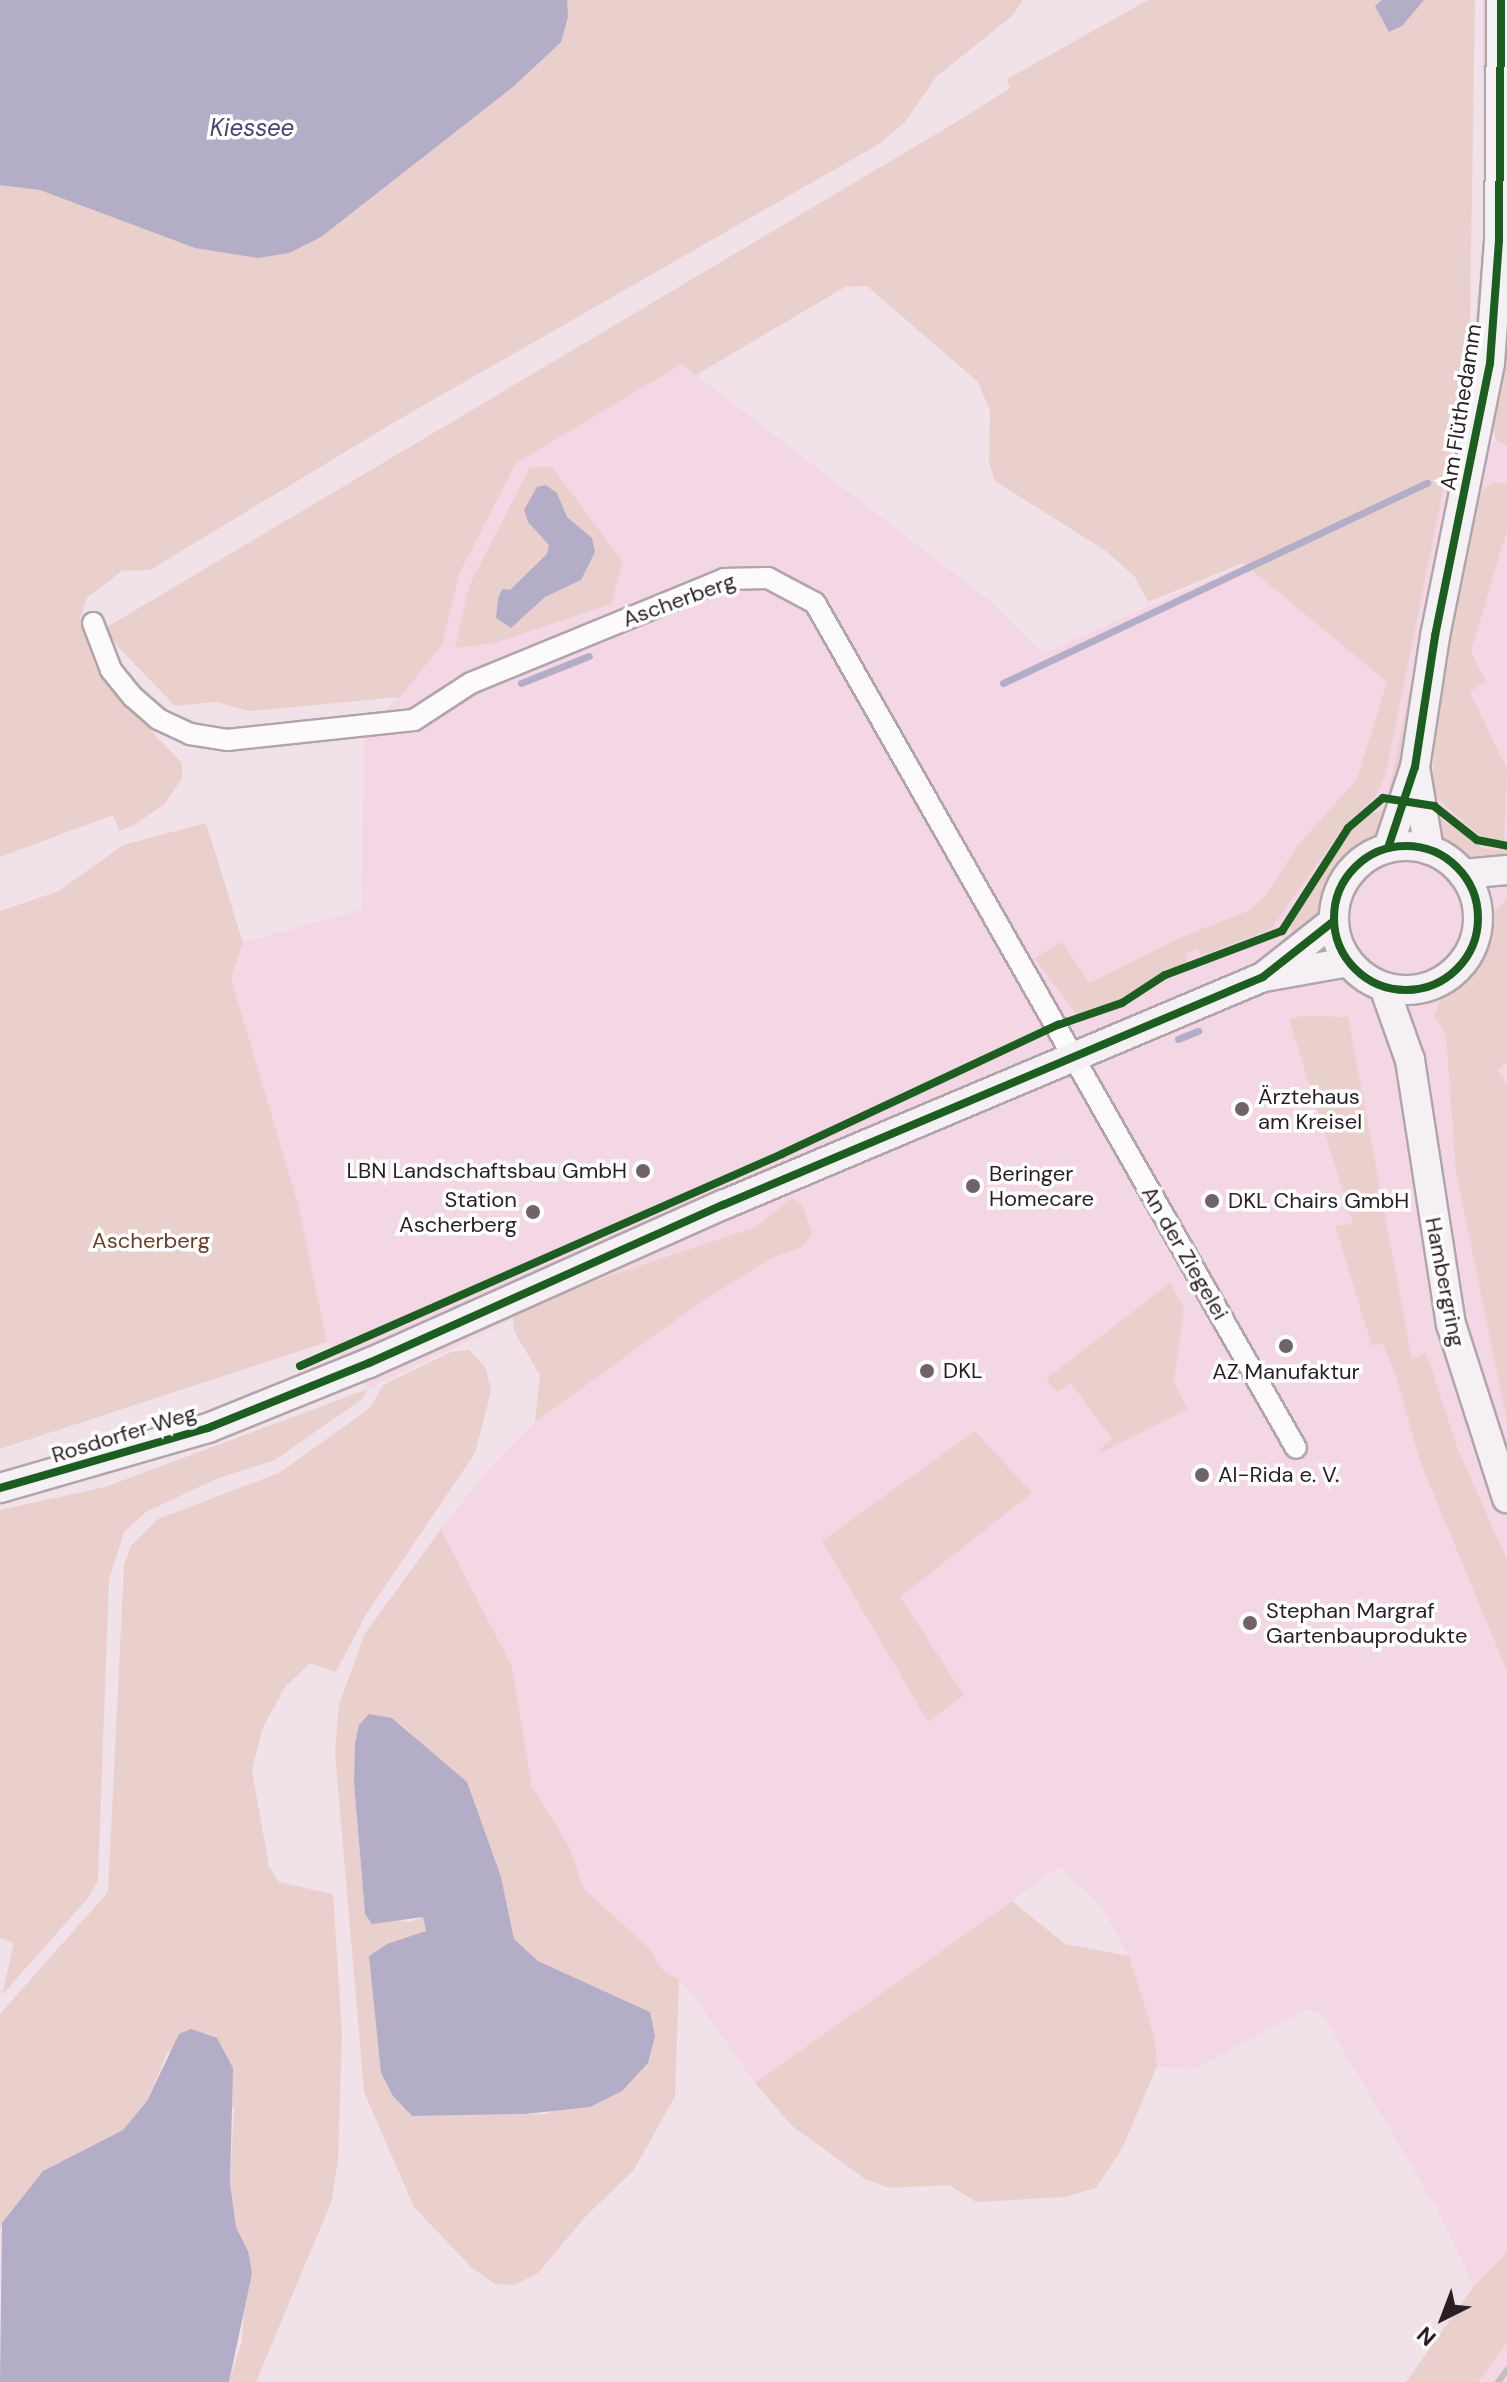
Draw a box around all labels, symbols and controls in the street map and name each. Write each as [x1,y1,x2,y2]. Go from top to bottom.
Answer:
water label: Kiessee [210,114,294,142]
street label: Am Flüthedamm [1435,322,1487,492]
street label: Ascherberg [619,567,739,633]
place label: Ärztehaus am Kreisel [1258,1083,1362,1134]
marker: Ärztehaus am Kreisel [1233,1100,1251,1118]
place label: LBN Landschaftsbau GmbH [346,1158,627,1184]
place label: Beringer Homecare [989,1160,1094,1212]
marker: LBN Landschaftsbau GmbH [634,1162,652,1180]
marker: Beringer Homecare [964,1177,982,1195]
street label: An der Ziegelei [1136,1181,1234,1325]
place label: Station Ascherberg [399,1186,517,1238]
place label: DKL Chairs GmbH [1228,1188,1409,1214]
marker: DKL Chairs GmbH [1203,1192,1221,1210]
marker: Station Ascherberg [524,1203,542,1221]
street label: Hambergring [1420,1215,1470,1349]
park label: Ascherberg [92,1228,210,1254]
marker: AZ Manufaktur [1277,1337,1295,1355]
place label: DKL [943,1358,983,1384]
place label: AZ Manufaktur [1212,1359,1360,1385]
marker: DKL [918,1362,936,1380]
street label: Rosdorfer Weg [48,1399,200,1469]
place label: Al-Rida e. V. [1218,1462,1339,1488]
marker: Al-Rida e. V. [1193,1466,1211,1484]
place label: Stephan Margraf Gartenbauprodukte [1266,1597,1467,1648]
marker: Stephan Margraf Gartenbauprodukte [1241,1614,1259,1632]
north arrow [1403,2278,1483,2358]
text: N [1411,2320,1442,2352]

